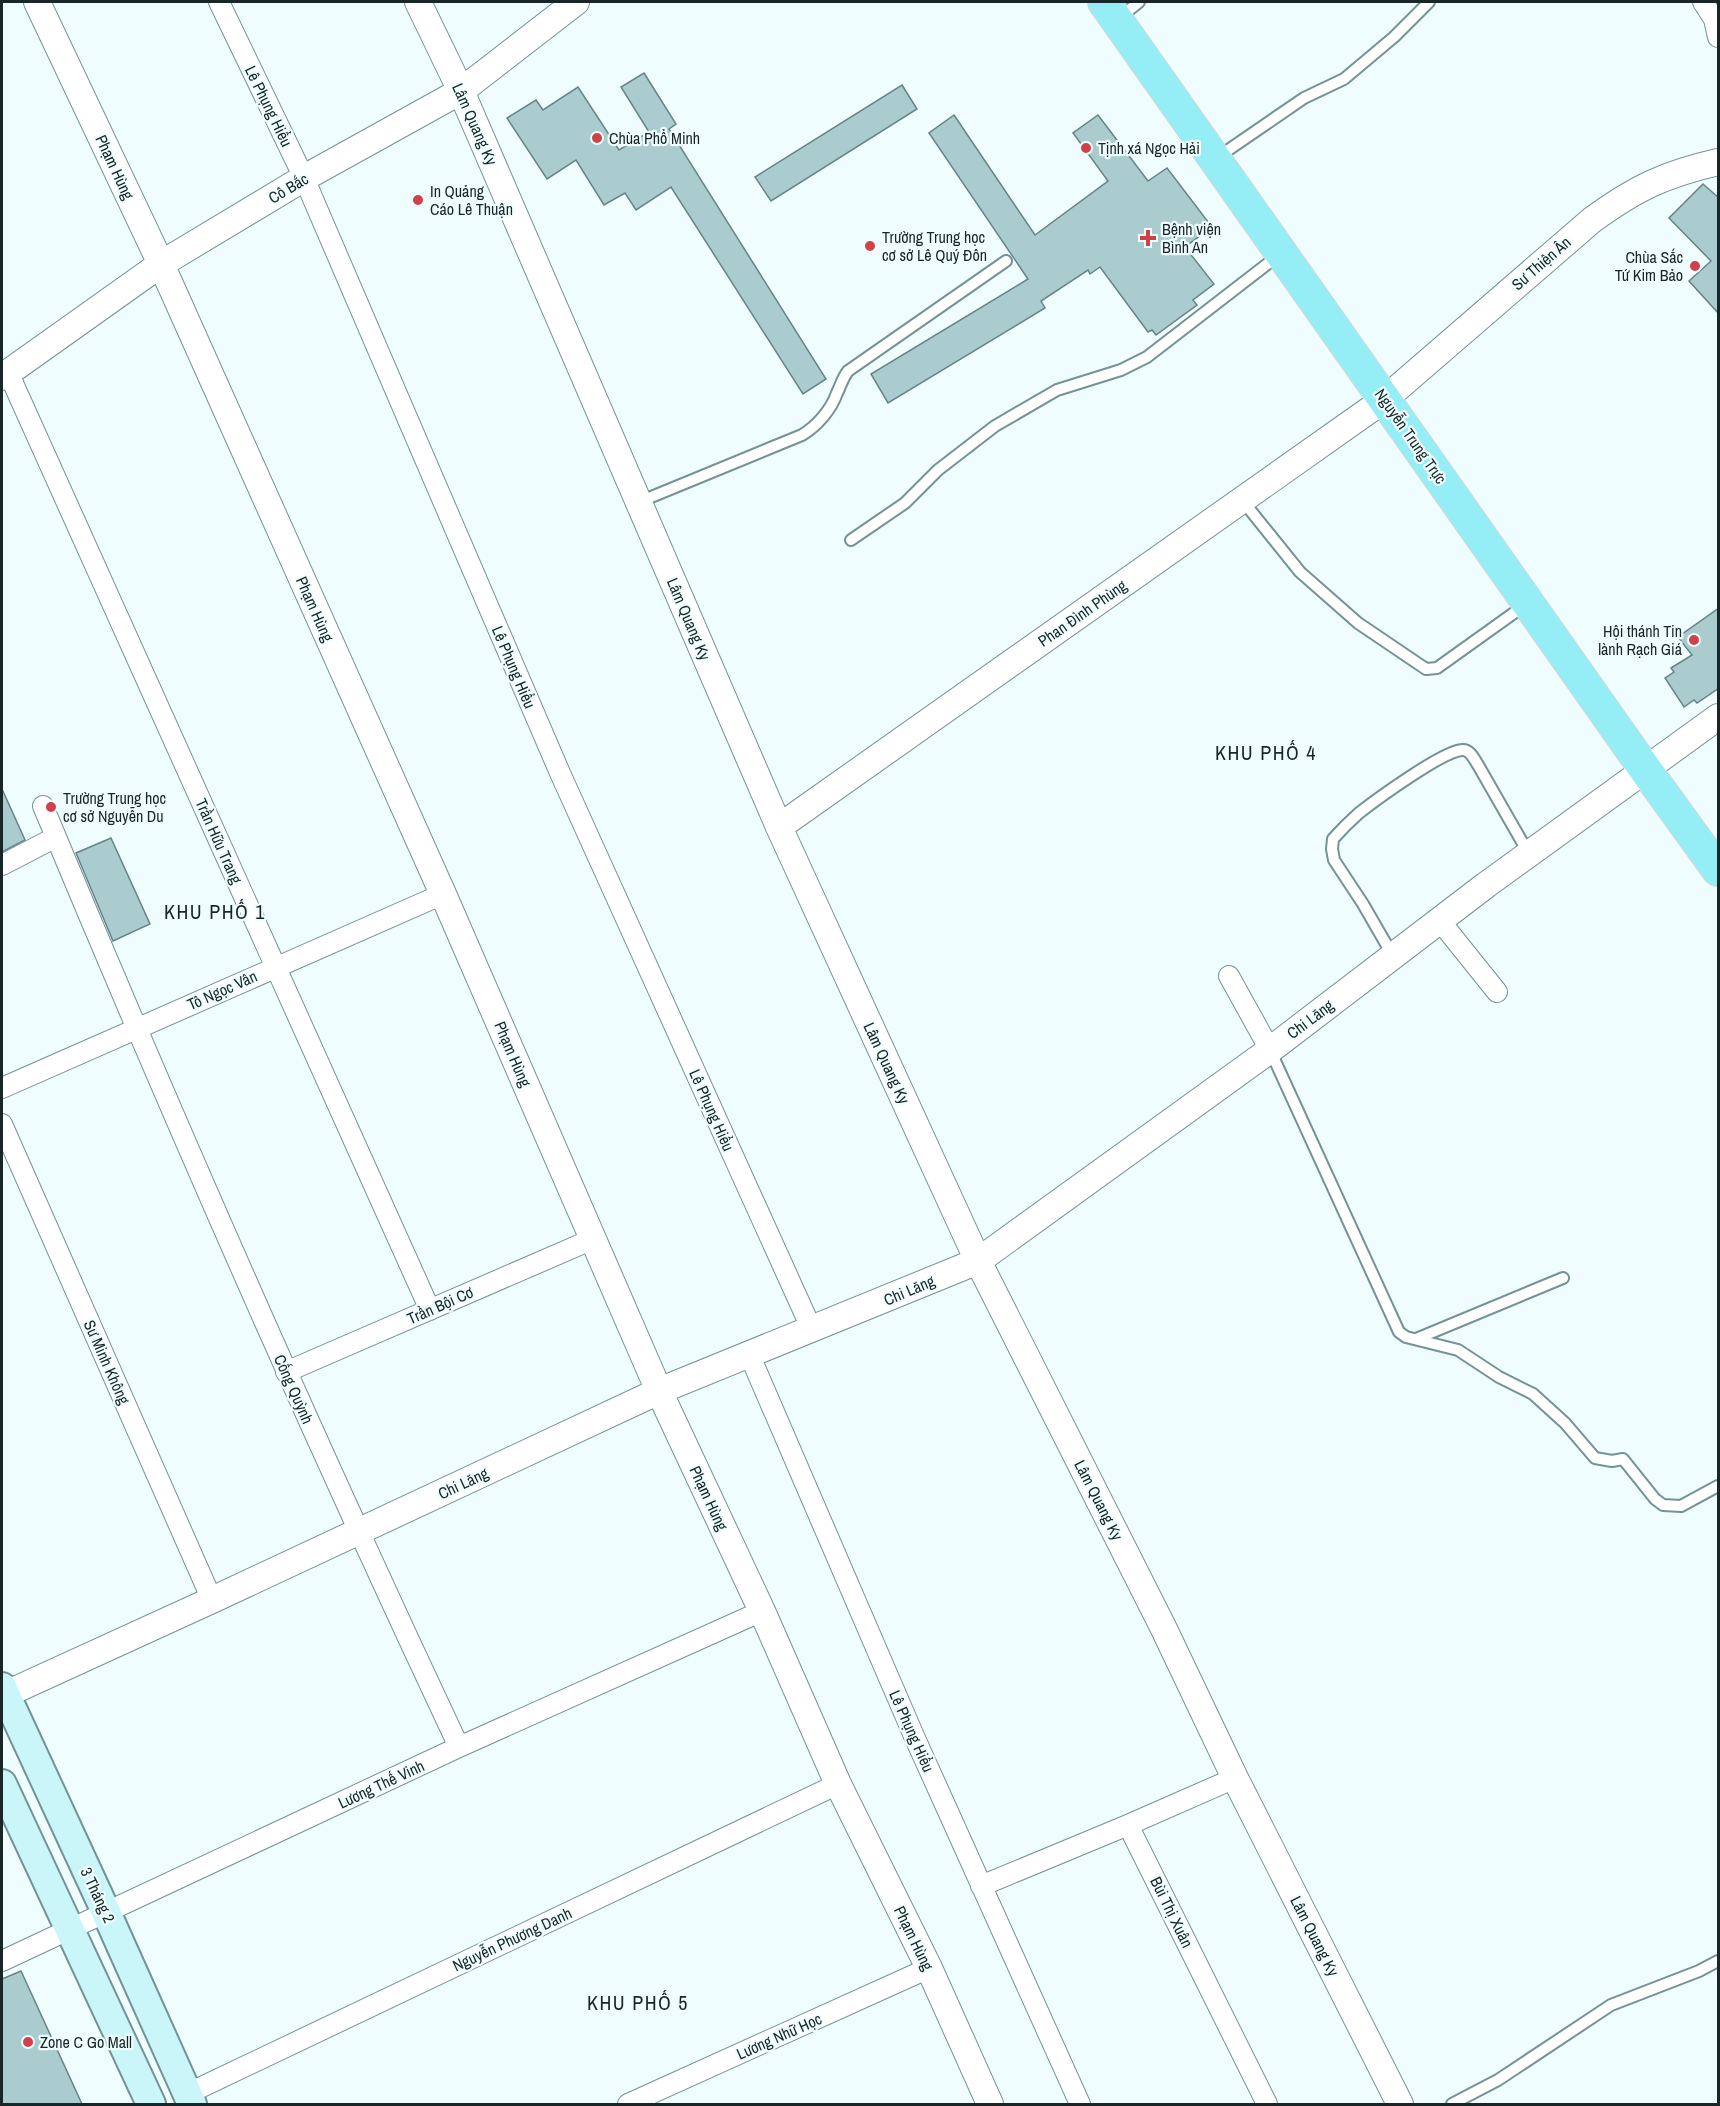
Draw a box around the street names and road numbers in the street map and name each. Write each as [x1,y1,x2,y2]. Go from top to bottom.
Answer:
street label: Lê Phụng Hiểu [240,62,298,150]
street label: Lâm Quang Ky [447,80,503,169]
street label: Phạm Hùng [90,131,140,204]
street label: Cô Bắc [264,167,312,209]
street label: Sư Thiện Ân [1507,231,1575,295]
street label: Nguyễn Trung Trực [1370,384,1452,488]
street label: Phạm Hùng [291,573,339,646]
street label: Lâm Quang Ky [662,574,716,664]
street label: Phan Đình Phùng [1033,574,1131,652]
street label: Lê Phụng Hiểu [487,622,541,712]
street label: Trần Hữu Trang [190,795,248,888]
street label: Tô Ngọc Vân [184,965,260,1015]
street label: Chi Lăng [1282,994,1338,1044]
street label: Phạm Hùng [489,1018,537,1091]
street label: Lâm Quang Ky [859,1019,916,1108]
street label: Lê Phụng Hiểu [684,1066,740,1154]
street label: Chi Lăng [880,1269,938,1311]
street label: Trần Bội Cơ [403,1281,477,1329]
street label: Sư Minh Không [79,1316,136,1408]
street label: Cống Quỳnh [269,1351,319,1427]
street label: Lâm Quang Ky [1069,1456,1129,1544]
street label: Chi Lăng [434,1461,492,1504]
street label: Phạm Hùng [684,1462,734,1535]
street label: Lê Phụng Hiểu [884,1687,940,1775]
street label: Lương Thế Vinh [334,1754,428,1814]
street label: 3 Tháng 2 [76,1864,120,1926]
street label: Bùi Thị Xuân [1145,1873,1199,1951]
street label: Lâm Quang Ky [1285,1892,1345,1980]
street label: Nguyễn Phương Danh [449,1902,575,1976]
street label: Phạm Hùng [889,1902,939,1975]
street label: Lương Nhữ Học [733,2007,826,2065]

